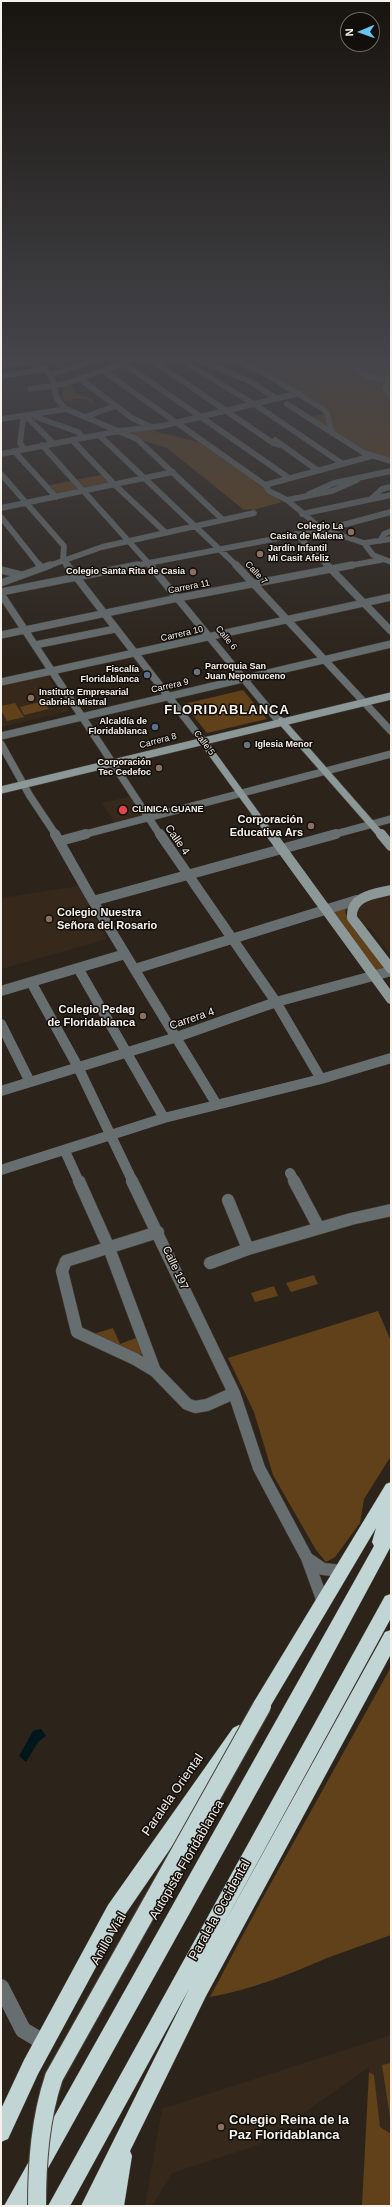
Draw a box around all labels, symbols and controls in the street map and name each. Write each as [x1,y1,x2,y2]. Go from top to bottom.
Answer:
north arrow [340,12,380,52]
text: N [343,28,355,37]
place label: Colegio La Casita de Malena [270,522,343,543]
marker: Colegio La Casita de Malena [346,527,356,537]
place label: Jardín Infantil Mi Casit Afeliz [268,544,329,565]
marker: Jardín Infantil Mi Casit Afeliz [255,549,265,559]
street label: Calle 7 [242,559,270,587]
place label: Colegio Santa Rita de Casia [66,567,185,577]
marker: Colegio Santa Rita de Casia [188,567,198,577]
street label: Carrera 11 [167,578,211,596]
street label: Carrera 10 [160,624,204,644]
street label: Calle 6 [213,624,239,652]
place label: Parroquia San Juan Nepomuceno [205,662,286,683]
place label: Fiscalía Floridablanca [80,665,139,686]
marker: Parroquia San Juan Nepomuceno [192,667,202,677]
marker: Fiscalía Floridablanca [142,670,152,680]
street label: Carrera 9 [150,676,190,696]
place label: Instituto Empresarial Gabriela Mistral [39,688,129,709]
marker: Instituto Empresarial Gabriela Mistral [26,693,36,703]
district label: FLORIDABLANCA [164,702,290,718]
place label: Alcaldía de Floridablanca [88,717,147,738]
marker: Alcaldía de Floridablanca [150,722,160,732]
street label: Calle 5 [191,729,217,757]
street label: Carrera 8 [138,731,178,751]
marker: Iglesia Menor [242,740,252,750]
place label: Iglesia Menor [255,740,313,750]
place label: Corporación Tec Cedefoc [97,758,151,779]
marker: Corporación Tec Cedefoc [154,763,164,773]
marker: CLINICA GUANE [117,804,129,816]
place label: CLINICA GUANE [132,805,203,815]
place label: Corporación Educativa Ars [230,813,303,839]
marker: Corporación Educativa Ars [306,821,316,831]
street label: Calle 4 [162,822,192,858]
place label: Colegio Nuestra Señora del Rosario [57,906,157,932]
marker: Colegio Nuestra Señora del Rosario [44,914,54,924]
place label: Colegio Pedag de Floridablanca [48,1003,135,1029]
street label: Carrera 4 [168,1005,216,1033]
marker: Colegio Pedag de Floridablanca [138,1011,148,1021]
street label: Calle 197 [159,1244,191,1292]
street label: Paralela Oriental [139,1751,207,1839]
street label: Autopista Floridablanca [146,1797,228,1923]
street label: Paralela Occidental [186,1857,254,1963]
street label: Anillo Víal [88,1910,130,1968]
place label: Colegio Reina de la Paz Floridablanca [229,2112,349,2143]
marker: Colegio Reina de la Paz Floridablanca [216,2122,226,2132]

